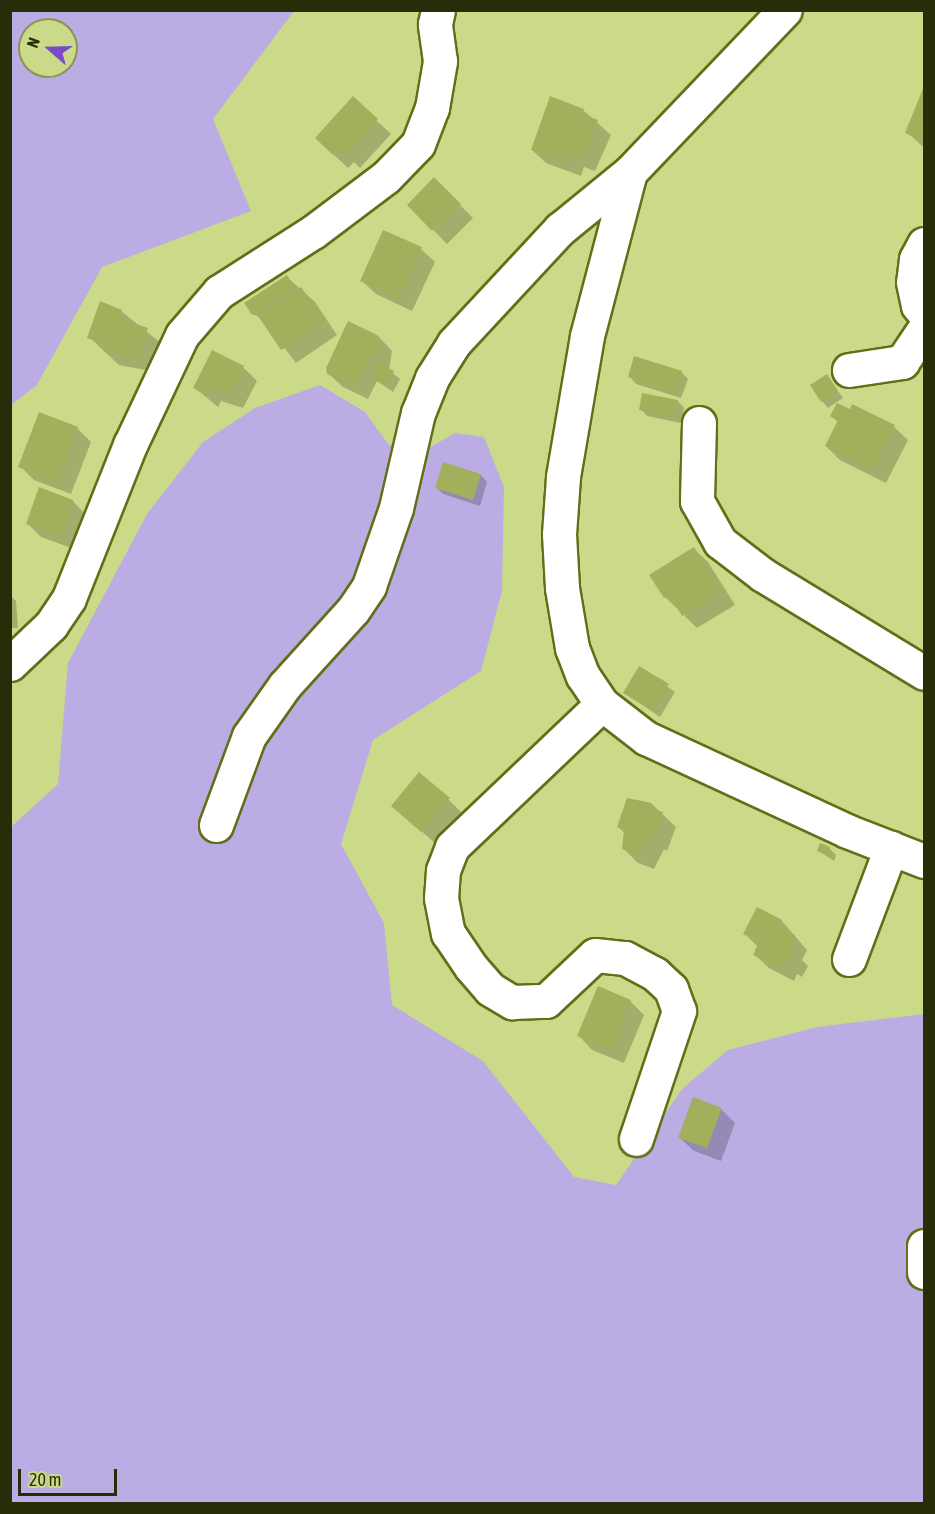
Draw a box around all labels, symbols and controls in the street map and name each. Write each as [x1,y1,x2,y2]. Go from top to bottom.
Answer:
north arrow [18,18,78,78]
text: N [23,35,43,50]
scale bar [21,1457,120,1495]
text: 20 m [29,1469,61,1490]

